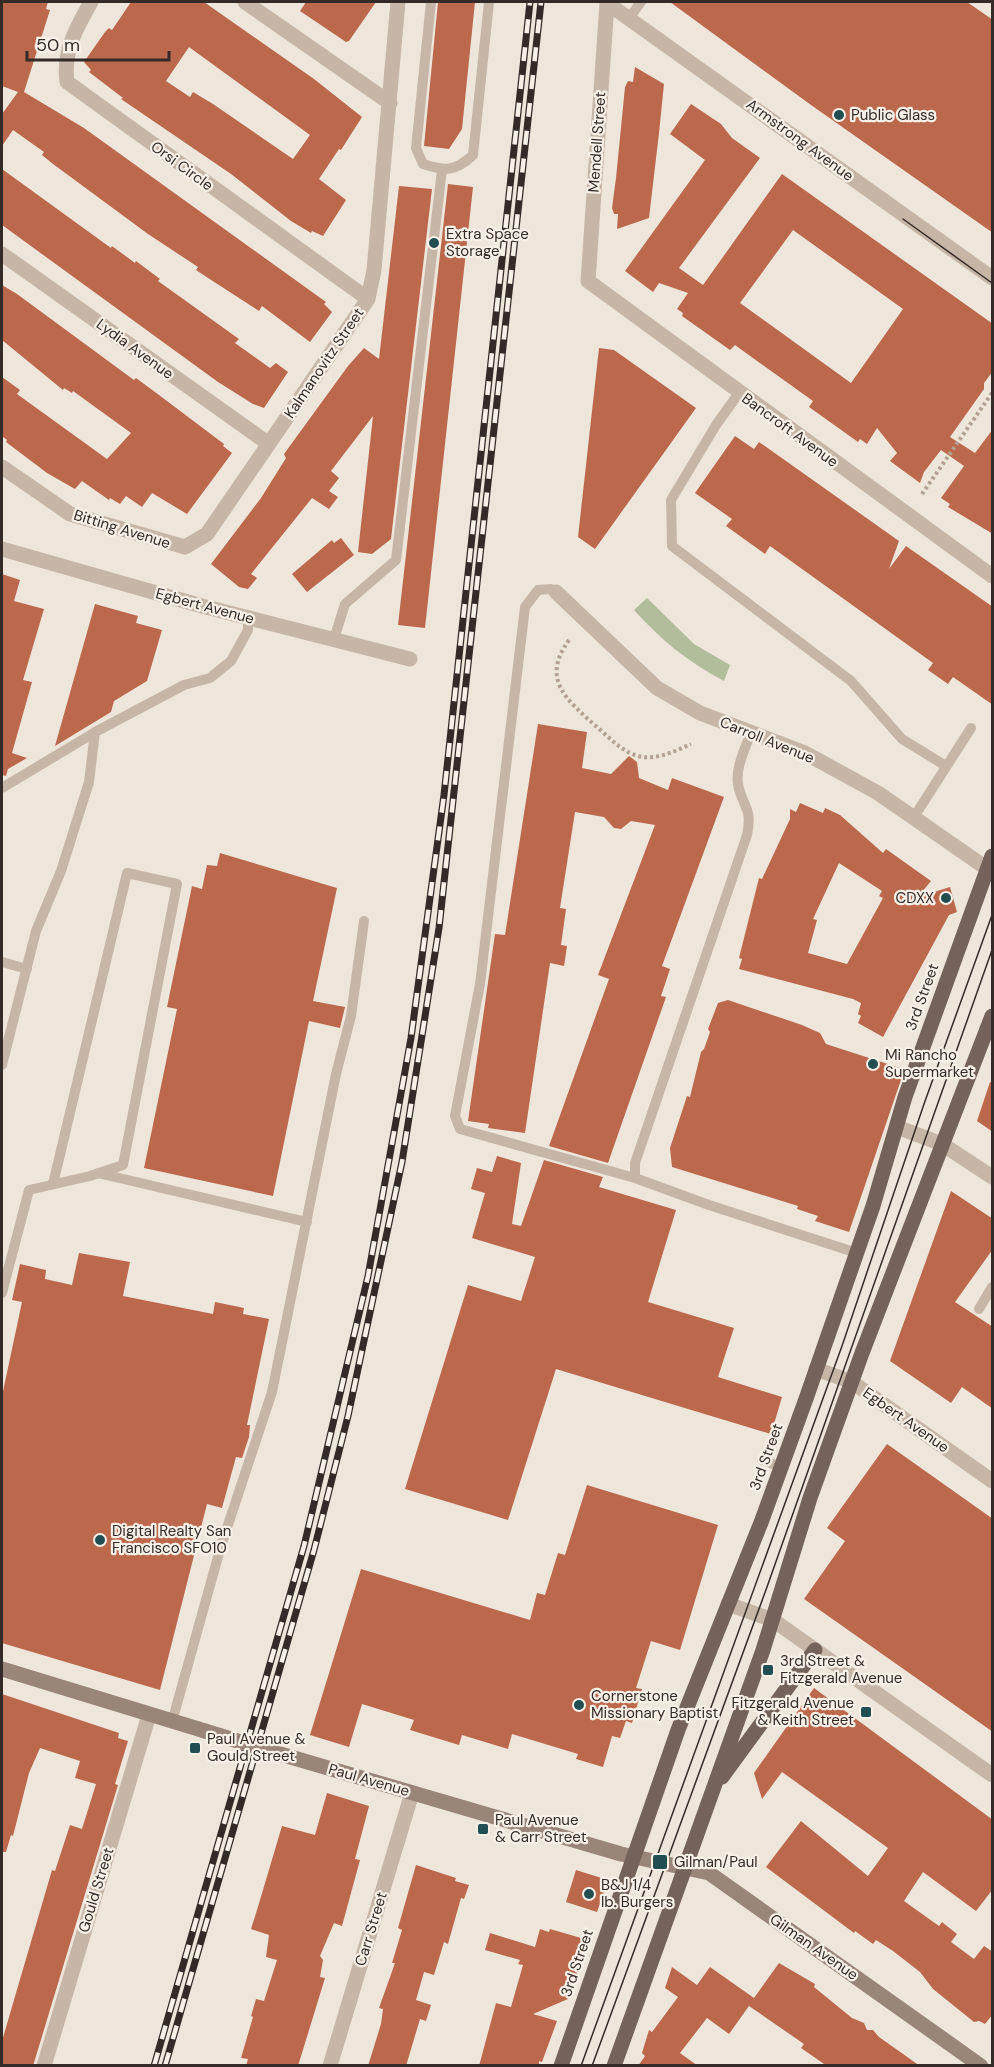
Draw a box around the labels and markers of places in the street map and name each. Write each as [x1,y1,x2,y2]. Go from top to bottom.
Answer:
place label: Public Glass [851,105,935,125]
marker: Public Glass [832,108,846,122]
place label: Extra Space Storage [446,224,529,261]
marker: Extra Space Storage [427,236,441,250]
place label: CDXX [896,888,934,908]
marker: CDXX [939,891,953,905]
place label: Mi Rancho Supermarket [885,1045,974,1082]
marker: Mi Rancho Supermarket [866,1057,880,1071]
place label: Digital Realty San Francisco SFO10 [112,1521,231,1558]
marker: Digital Realty San Francisco SFO10 [93,1533,107,1547]
place label: 3rd Street & Fitzgerald Avenue [780,1651,902,1688]
marker: 3rd Street & Fitzgerald Avenue [761,1663,775,1677]
place label: Cornerstone Missionary Baptist [591,1686,718,1723]
place label: Fitzgerald Avenue & Keith Street [732,1693,854,1730]
marker: Cornerstone Missionary Baptist [572,1698,586,1712]
marker: Fitzgerald Avenue & Keith Street [859,1705,873,1719]
place label: Paul Avenue & Gould Street [207,1729,305,1766]
marker: Paul Avenue & Gould Street [188,1741,202,1755]
place label: Paul Avenue & Carr Street [495,1810,587,1847]
marker: Paul Avenue & Carr Street [476,1822,490,1836]
place label: Gilman/Paul [674,1852,758,1872]
marker: Gilman/Paul [651,1853,669,1871]
place label: B&J 1/4 lb. Burgers [601,1875,673,1912]
marker: B&J 1/4 lb. Burgers [582,1887,596,1901]

